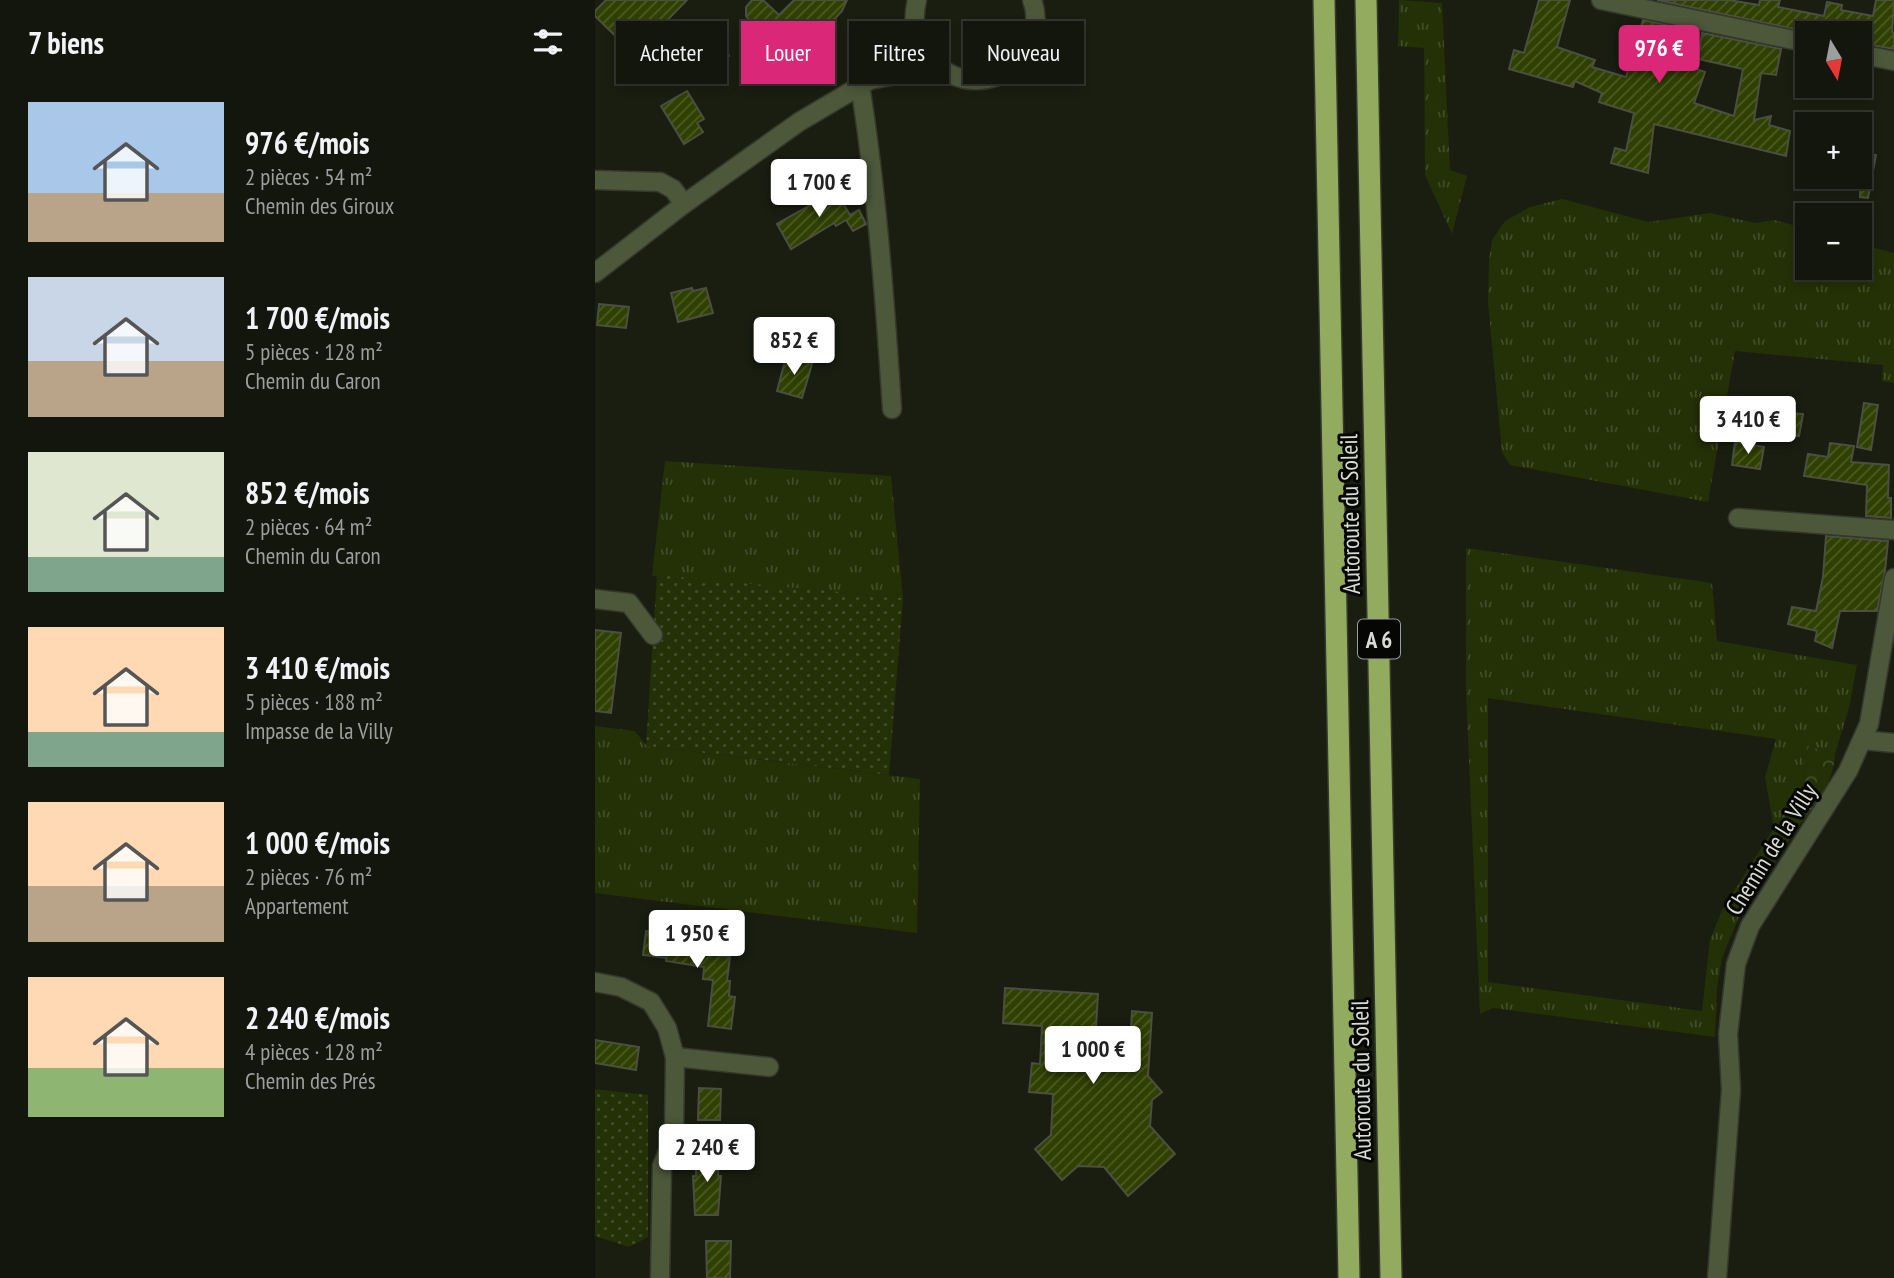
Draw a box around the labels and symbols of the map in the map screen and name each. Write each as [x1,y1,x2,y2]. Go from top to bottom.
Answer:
north arrow [1795,21,1873,98]
pin: 976 € [1610,25,1708,85]
pin: 1 700 € [754,160,884,219]
pin: 852 € [745,318,843,377]
pin: 3 410 € [1683,396,1813,456]
street label: Autoroute du Soleil [1333,433,1367,594]
road number: A 6 [1358,620,1400,659]
street label: Chemin de la Villy [1718,777,1824,921]
pin: 1 950 € [632,911,762,970]
street label: Autoroute du Soleil [1344,999,1378,1160]
pin: 1 000 € [1028,1026,1158,1086]
pin: 2 240 € [642,1124,772,1184]

